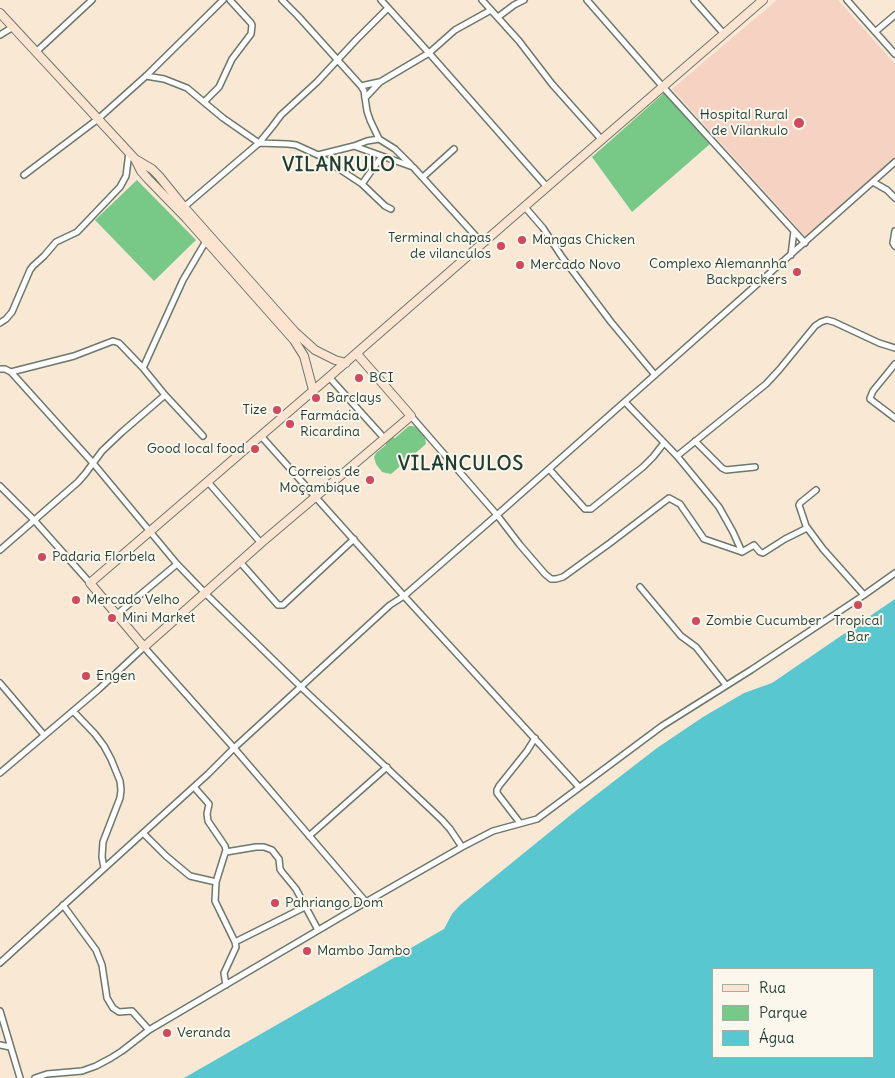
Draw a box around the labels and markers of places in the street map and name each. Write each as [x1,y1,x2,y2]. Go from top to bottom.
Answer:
place label: Hospital Rural de Vilankulo [700,107,788,140]
marker: Hospital Rural de Vilankulo [792,116,806,130]
place label: Terminal chapas de vilanculos [388,230,491,262]
place label: Mangas Chicken [532,232,635,248]
marker: Mangas Chicken [516,234,528,246]
marker: Terminal chapas de vilanculos [495,240,507,252]
place label: Complexo Alemannha Backpackers [649,256,787,288]
place label: Mercado Novo [530,257,621,273]
marker: Mercado Novo [514,259,526,271]
marker: Complexo Alemannha Backpackers [791,266,803,278]
place label: BCI [369,370,393,386]
marker: BCI [353,372,365,384]
place label: Barclays [326,390,381,406]
marker: Barclays [310,392,322,404]
place label: Tize [243,402,267,418]
marker: Tize [271,404,283,416]
place label: Farmácia Ricardina [300,408,360,441]
marker: Farmácia Ricardina [284,418,296,430]
place label: Good local food [147,441,245,457]
marker: Good local food [249,443,261,455]
place label: Correios de Moçambique [279,464,360,497]
marker: Correios de Moçambique [364,474,376,486]
place label: Padaria Florbela [52,549,155,565]
marker: Padaria Florbela [36,551,48,563]
place label: Mercado Velho [86,592,180,608]
marker: Mercado Velho [70,594,82,606]
marker: Tropical Bar [852,599,864,611]
place label: Mini Market [122,610,195,626]
marker: Mini Market [106,612,118,624]
place label: Zombie Cucumber [706,613,821,629]
place label: Tropical Bar [833,613,883,646]
marker: Zombie Cucumber [690,615,702,627]
place label: Engen [96,668,136,684]
marker: Engen [80,670,92,682]
place label: Pahriango Dom [285,895,383,911]
marker: Pahriango Dom [269,897,281,909]
place label: Mambo Jambo [317,943,410,959]
marker: Mambo Jambo [301,945,313,957]
place label: Veranda [177,1025,231,1041]
marker: Veranda [161,1027,173,1039]

